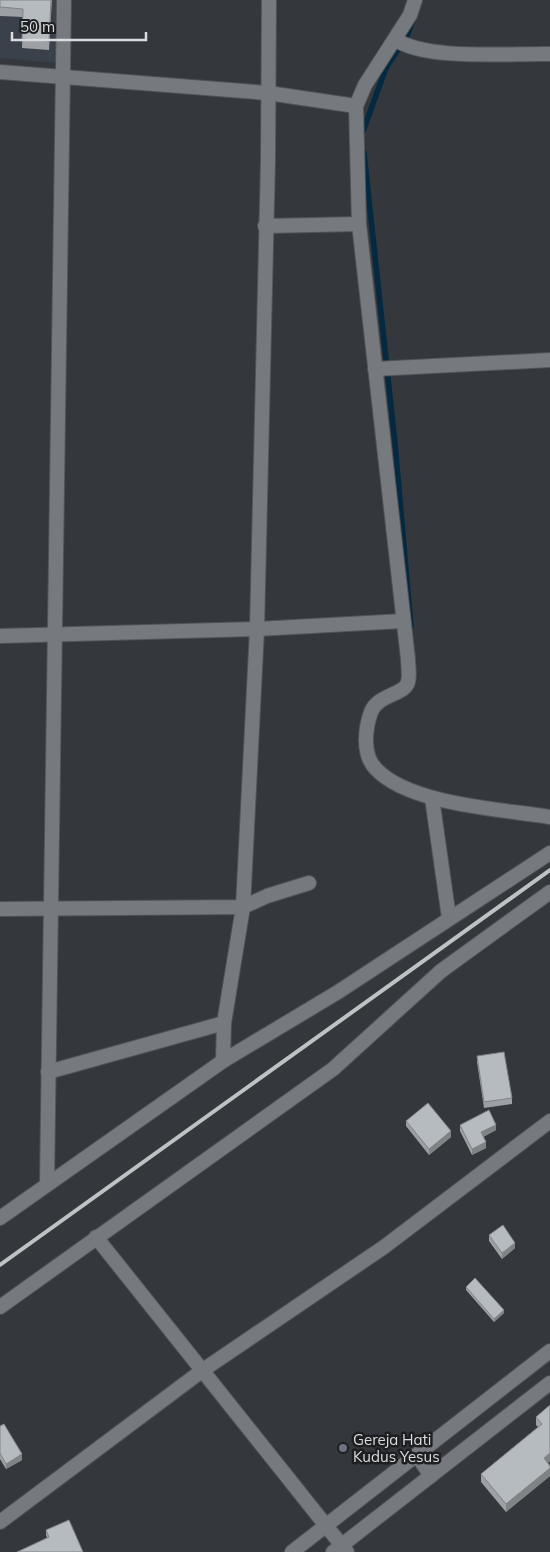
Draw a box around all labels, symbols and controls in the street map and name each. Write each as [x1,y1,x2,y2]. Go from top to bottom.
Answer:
scale bar [12,10,146,42]
text: 50 m [20,17,55,36]
place label: Gereja Hati Kudus Yesus [353,1430,440,1466]
marker: Gereja Hati Kudus Yesus [337,1442,349,1454]

